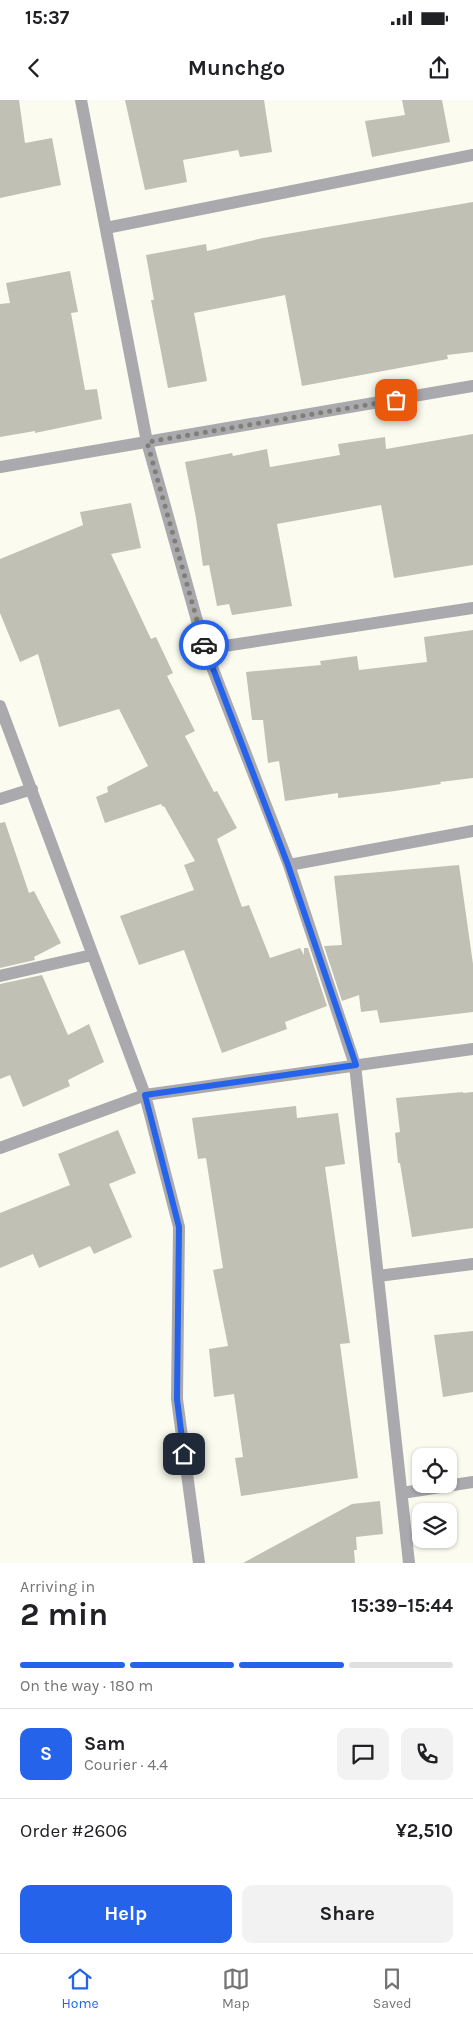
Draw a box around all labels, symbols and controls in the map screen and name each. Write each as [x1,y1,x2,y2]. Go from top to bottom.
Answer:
text: 15:37 [25,7,69,29]
icon: back [20,54,48,82]
icon: share [425,54,453,82]
text: Munchgo [188,55,285,81]
pin [375,379,417,421]
icon: bag [382,386,410,414]
courier [179,620,229,670]
icon: car [190,631,218,659]
pin [163,1433,205,1475]
icon: home [170,1440,198,1468]
map controls [412,1448,457,1548]
button: locate [412,1448,457,1493]
button: layers [412,1503,457,1548]
text: Arriving in [20,1577,95,1596]
text: 15:39–15:44 [351,1595,453,1617]
text: 2 min [20,1596,108,1633]
text: On the way · 180 m [20,1676,153,1695]
button: chat [337,1728,389,1780]
button: phone [401,1728,453,1780]
text: Sam [84,1733,125,1755]
text: S [40,1743,52,1765]
text: Courier · 4.4 [84,1755,168,1774]
text: Order #2606 [20,1820,127,1842]
text: ¥2,510 [396,1820,453,1842]
button: Help [20,1885,232,1943]
button: Share [242,1885,453,1943]
tab: Home [62,1965,99,2012]
tab: Map [222,1965,250,2012]
tab: Saved [373,1965,412,2012]

